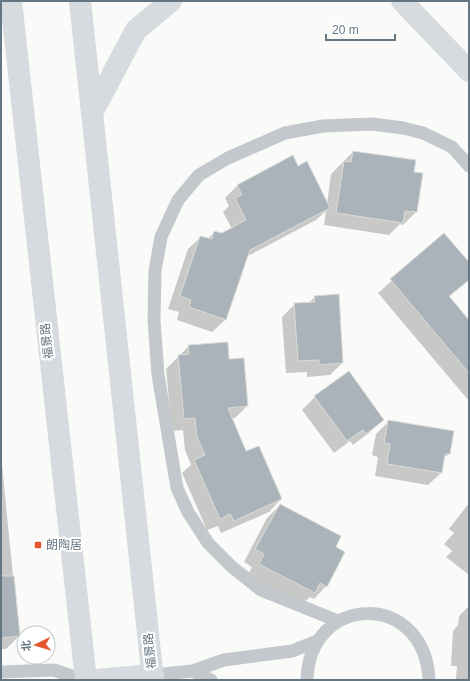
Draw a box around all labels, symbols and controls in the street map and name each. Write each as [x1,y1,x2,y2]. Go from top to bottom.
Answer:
scale bar [326,16,395,42]
text: 20 m [332,23,359,37]
street label: 福景路 [38,322,56,360]
place label: 朗陶居 [46,538,82,552]
marker: 朗陶居 [33,540,43,550]
north arrow [16,625,56,665]
street label: 福景路 [141,632,159,670]
text: 北 [20,640,32,652]

